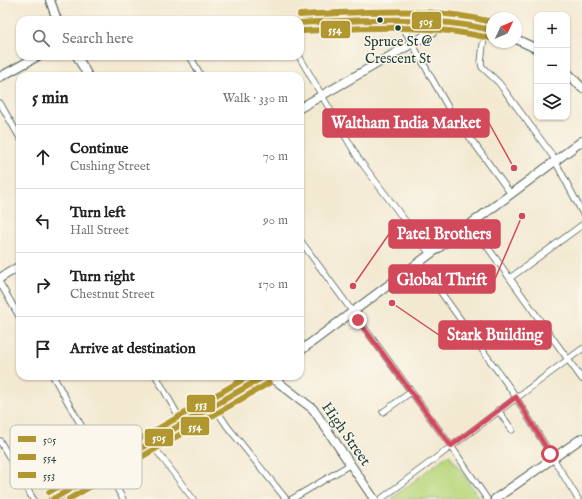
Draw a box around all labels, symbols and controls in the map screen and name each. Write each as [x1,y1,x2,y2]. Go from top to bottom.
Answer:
line badge: 505 [411,11,442,30]
north arrow [486,12,522,48]
map controls [534,12,570,120]
button: + [534,12,570,48]
unlabelled marker [375,15,385,25]
text: 505 [419,15,433,29]
search box [16,16,304,60]
line badge: 554 [320,20,351,39]
text: 554 [328,23,342,37]
marker: Spruce St @ Crescent St [393,23,403,33]
icon: search [30,27,52,49]
text: Search here [62,29,133,48]
place label: Spruce St @ Crescent St [364,33,433,68]
button: − [534,48,570,84]
button: layers [534,84,570,120]
text: 5 min [32,88,69,109]
text: Walk · 330 m [223,90,288,107]
callout: Waltham India Market [323,109,489,137]
text: Waltham India Market [330,114,482,134]
text: Continue [70,139,128,158]
icon: ahead [32,146,54,168]
text: 70 m [263,148,288,165]
text: Cushing Street [70,158,150,175]
text: Turn left [70,203,126,222]
icon: left [32,210,54,232]
text: 90 m [263,212,288,229]
callout: Patel Brothers [389,220,500,248]
text: Hall Street [70,222,129,239]
text: Patel Brothers [397,225,492,245]
callout: Global Thrift [389,265,495,293]
text: Turn right [70,267,135,286]
text: Global Thrift [397,271,488,291]
icon: right [32,274,54,296]
text: 170 m [258,276,288,293]
text: Chestnut Street [70,286,154,303]
route end [349,311,367,329]
callout: Stark Building [439,321,551,349]
text: Stark Building [447,326,544,346]
icon: arrive [32,338,54,360]
text: Arrive at destination [70,339,196,358]
line badge: 553 [186,394,216,413]
text: 553 [195,398,207,412]
street label: High Street [317,398,375,470]
line badge: 554 [180,416,210,436]
text: 554 [188,420,202,434]
legend [10,425,142,489]
line badge: 505 [144,428,174,447]
text: 505 [152,431,166,445]
text: 505 [43,433,56,447]
route start [541,445,559,463]
text: 554 [43,451,57,465]
text: 553 [43,469,55,483]

